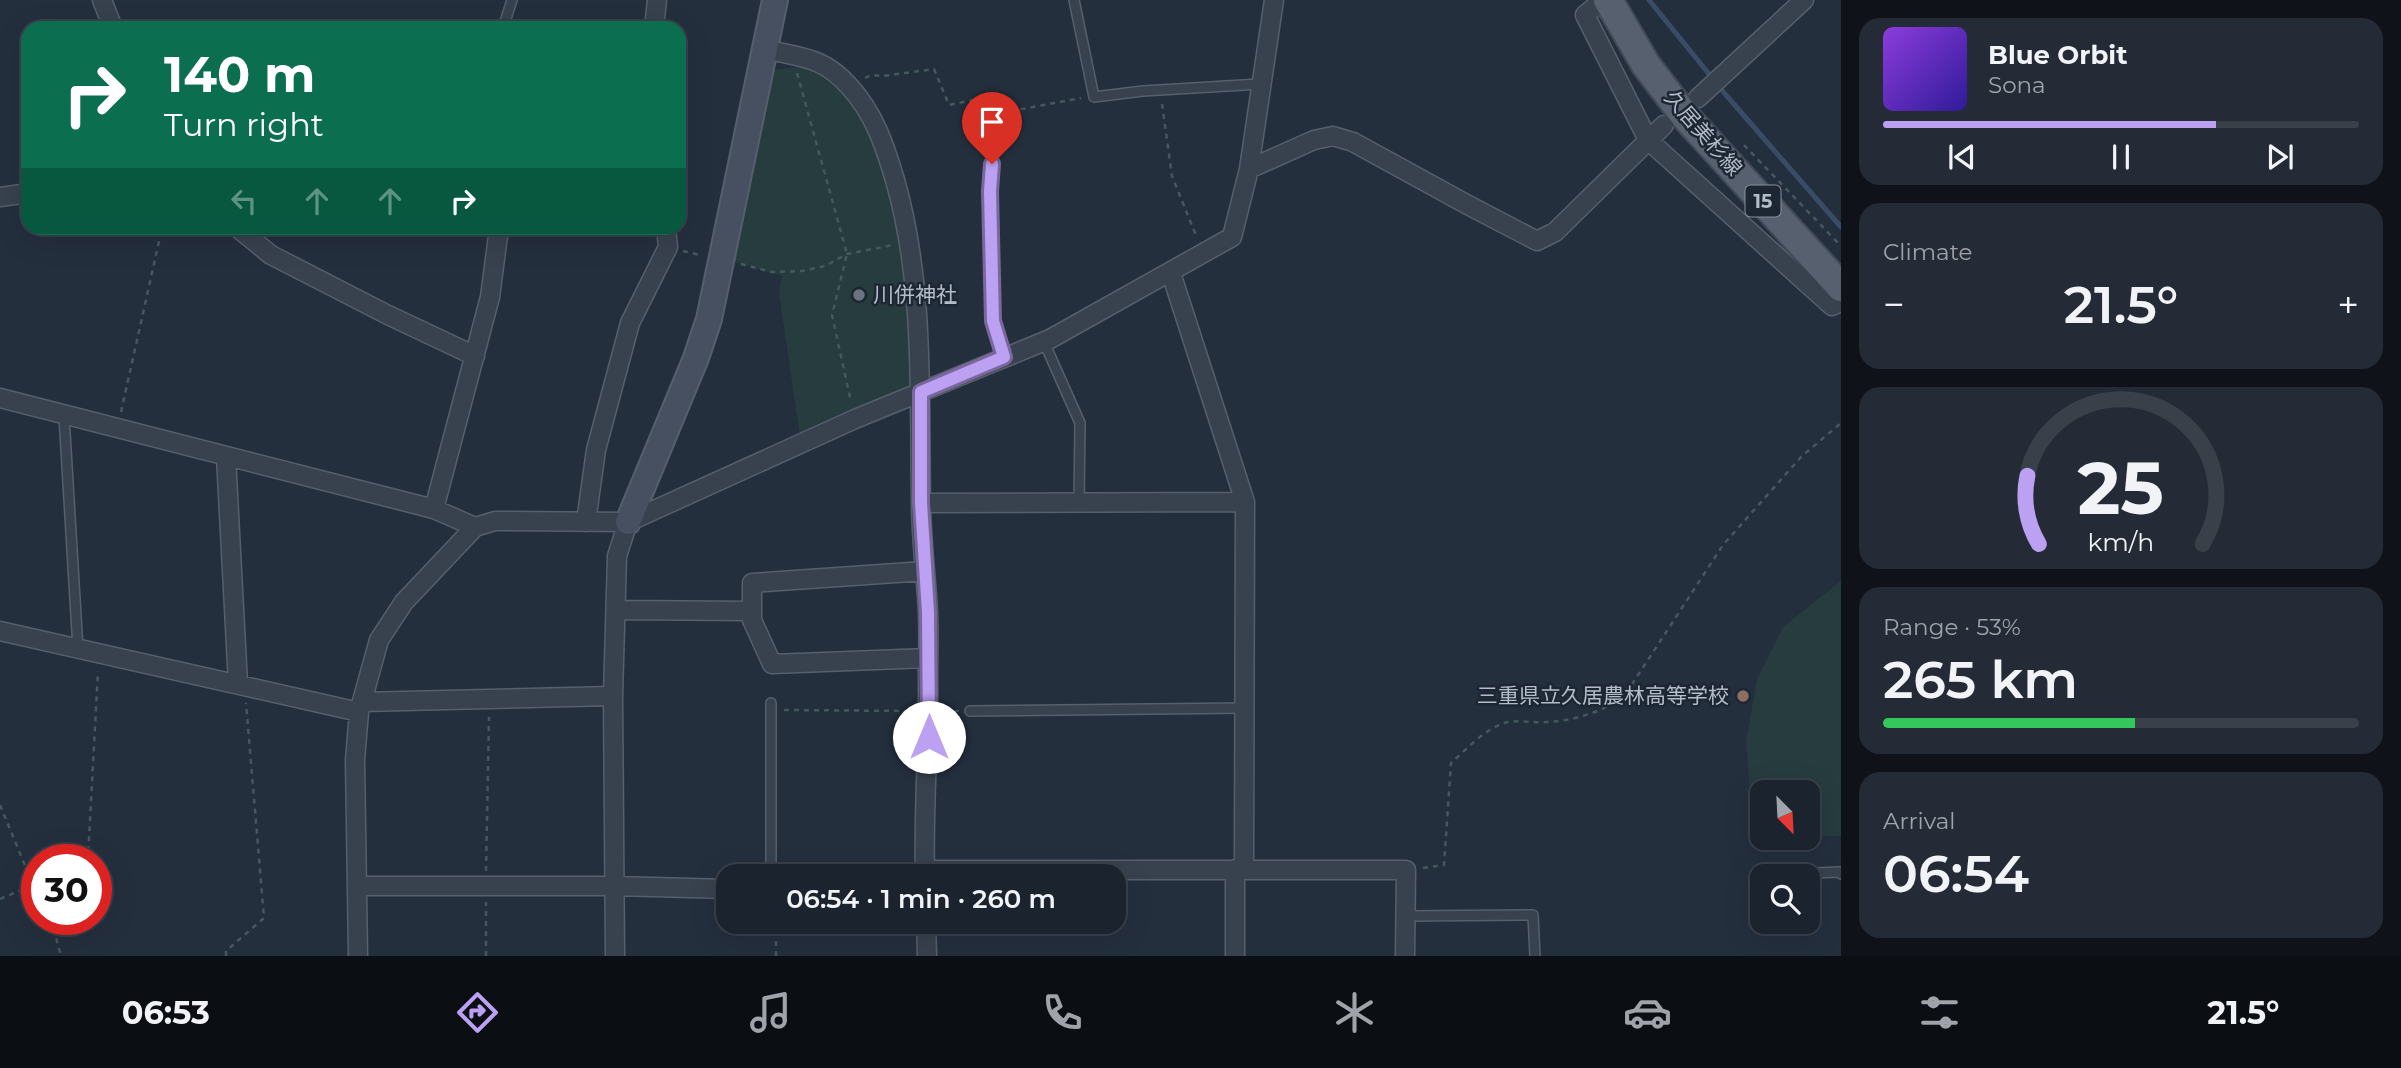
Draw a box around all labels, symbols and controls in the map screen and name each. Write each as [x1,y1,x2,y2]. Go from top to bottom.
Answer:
text: Blue Orbit [1988,39,2127,71]
text: 140 m [164,45,316,104]
icon: right [49,49,140,140]
text: Sona [1988,71,2046,99]
street label: 久居美杉線 [1660,85,1747,180]
pin [962,92,1022,164]
icon: arrive [973,103,1011,141]
text: Turn right [164,105,324,144]
icon: previous [1943,138,1981,176]
icon: pause [2102,138,2140,176]
icon: next [2261,138,2299,176]
icon: left [225,182,263,220]
icon: ahead [298,182,336,220]
icon: ahead [371,182,409,220]
icon: right [444,182,482,220]
road number: 15 [1746,186,1780,216]
text: Climate [1883,238,1972,266]
text: 21.5° [2064,273,2178,336]
text: − [1883,281,1905,328]
text: + [2337,281,2359,328]
place label: 川併神社 [873,282,957,307]
marker: 川併神社 [851,287,867,303]
text: 25 [2078,444,2164,532]
text: km/h [2088,527,2154,557]
text: Range · 53% [1883,613,2021,641]
text: 265 km [1883,648,2078,711]
place label: 三重県立久居農林高等学校 [1477,683,1729,708]
marker: 三重県立久居農林高等学校 [1735,688,1751,704]
position arrow [892,700,966,774]
north arrow [1750,780,1820,850]
map controls [1750,780,1820,934]
text: Arrival [1883,807,1956,835]
text: 06:54 [1883,842,2029,905]
speed limit sign: 30 [21,844,112,935]
button: search [1750,864,1820,934]
text: 06:54 · 1 min · 260 m [786,883,1056,915]
icon: directions [453,988,502,1037]
icon: music [746,988,795,1037]
icon: phone [1038,988,1087,1037]
icon: climate [1330,988,1379,1037]
icon: car [1623,988,1672,1037]
icon: filters [1915,988,1964,1037]
text: 06:53 [122,993,210,1032]
text: 21.5° [2207,993,2279,1032]

